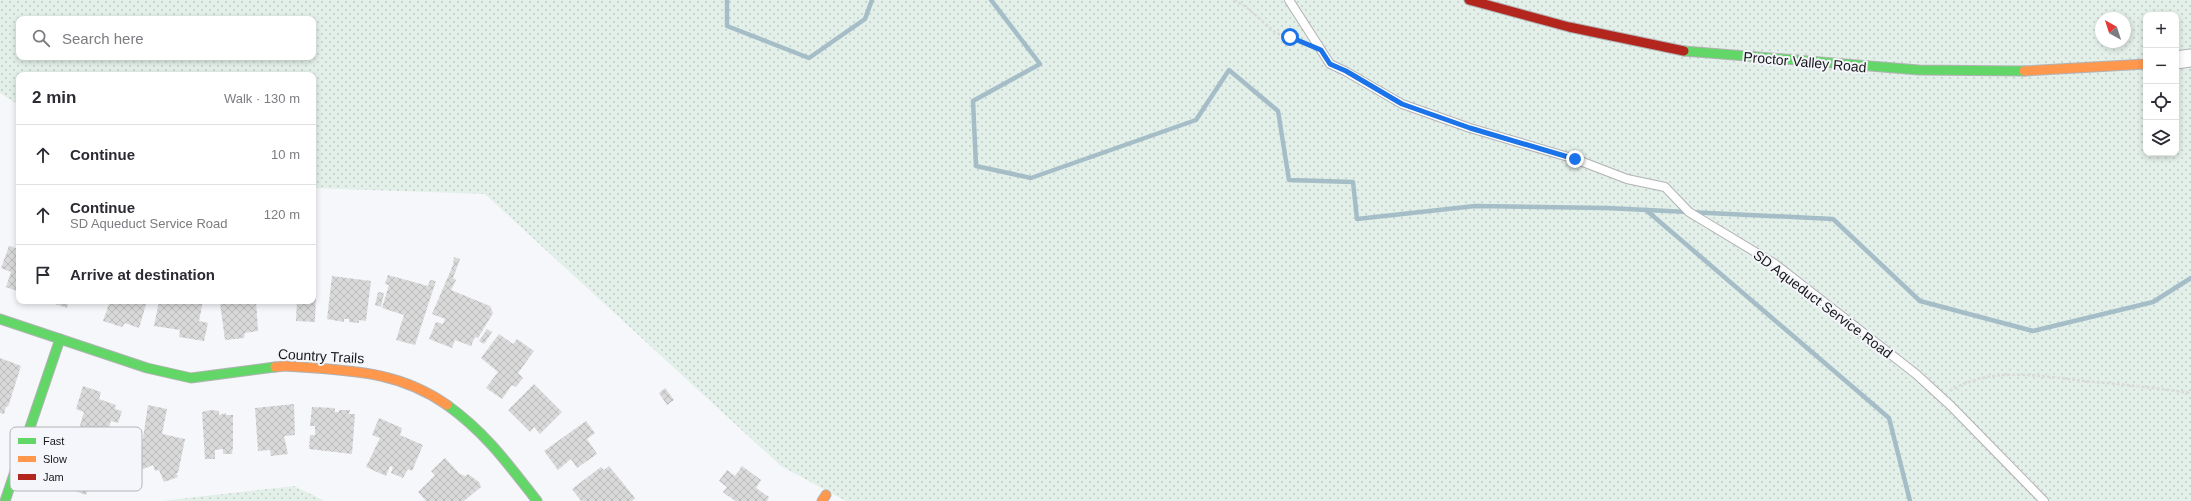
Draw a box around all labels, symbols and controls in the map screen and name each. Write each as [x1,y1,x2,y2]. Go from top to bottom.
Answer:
north arrow [2095,12,2131,48]
map controls [2143,12,2179,156]
button: + [2143,12,2179,48]
search box [16,16,316,60]
icon: search [30,27,52,49]
route start [1281,28,1299,46]
text: Search here [62,30,144,47]
button: − [2143,48,2179,84]
street label: Proctor Valley Road [1743,49,1867,75]
button: locate [2143,84,2179,120]
text: 2 min [32,88,76,107]
text: Walk · 130 m [224,91,300,106]
button: layers [2143,120,2179,156]
icon: ahead [32,144,54,166]
text: Continue [70,146,135,163]
text: 10 m [271,147,300,162]
route end [1566,150,1584,168]
text: Continue [70,199,135,216]
icon: ahead [32,204,54,226]
text: 120 m [264,207,300,222]
text: SD Aqueduct Service Road [70,216,228,231]
street label: SD Aqueduct Service Road [1750,247,1896,361]
icon: arrive [32,264,54,286]
text: Arrive at destination [70,266,215,283]
street label: Country Trails [277,346,365,366]
legend [10,427,142,491]
text: Fast [43,435,64,447]
text: Slow [43,453,67,465]
text: Jam [43,471,64,483]

